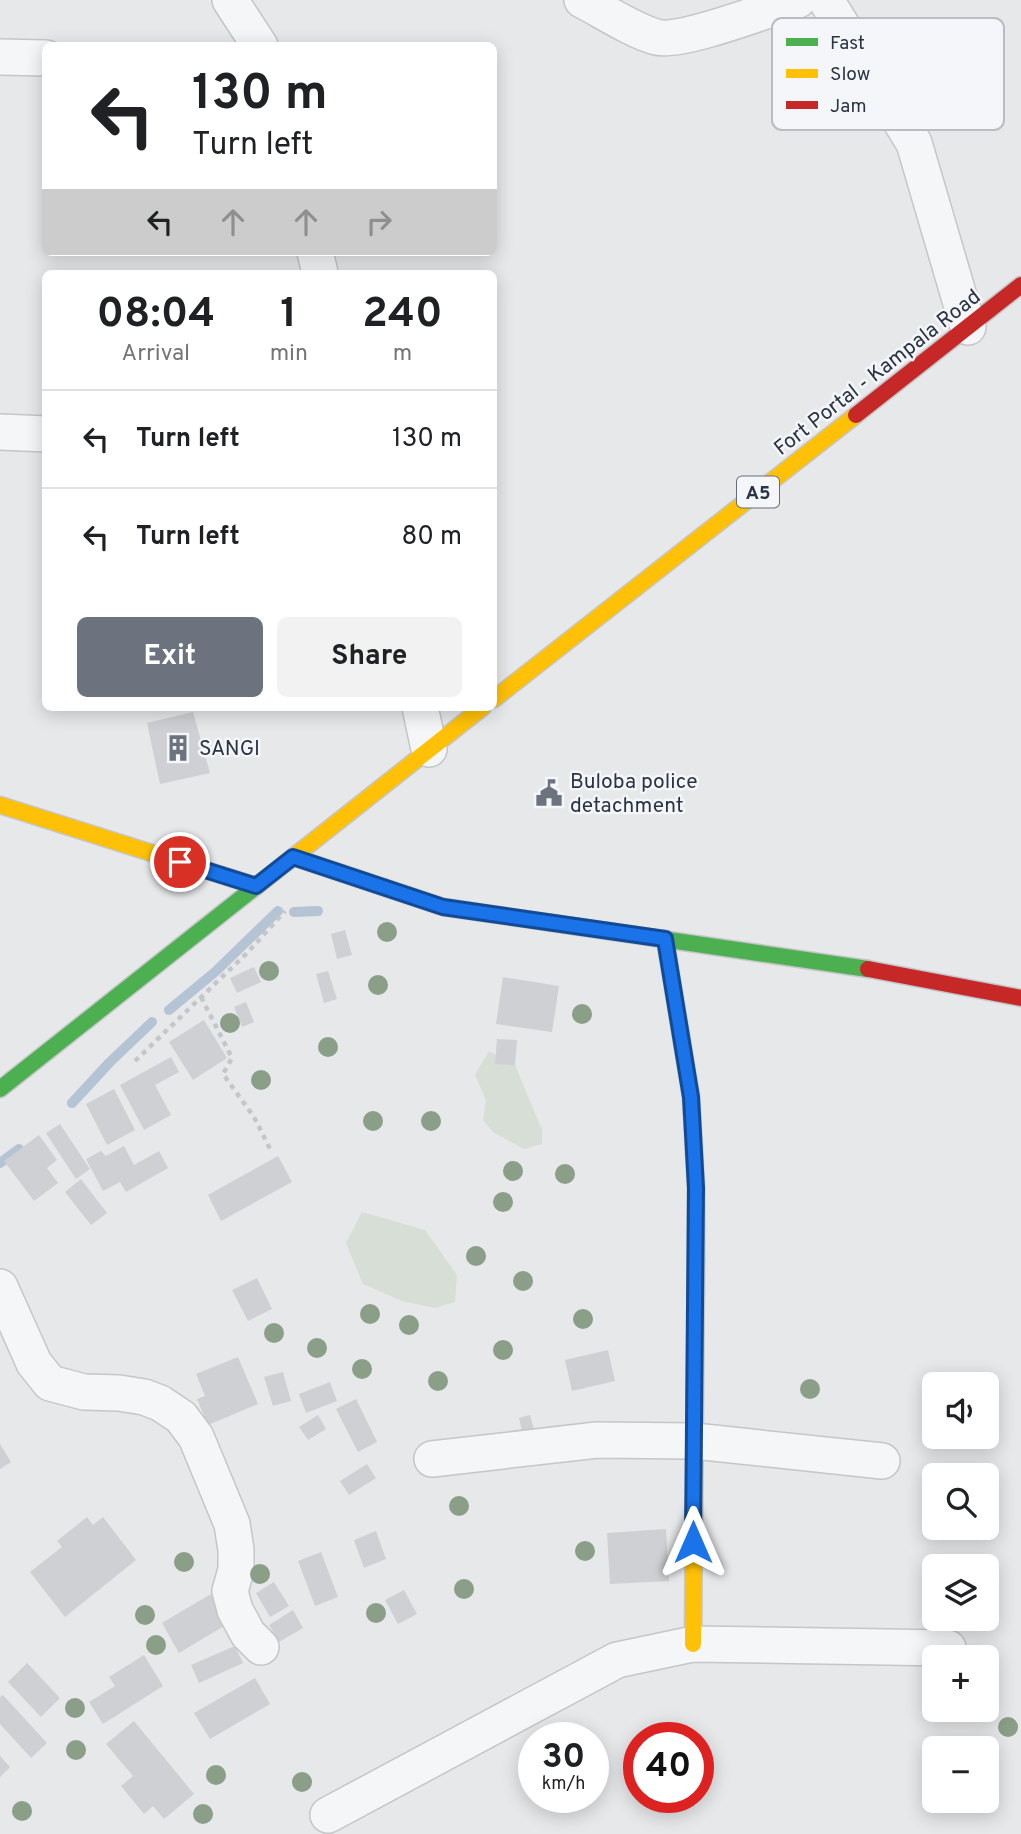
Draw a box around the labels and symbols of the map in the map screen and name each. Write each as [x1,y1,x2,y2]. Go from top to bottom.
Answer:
legend [772,18,1004,130]
text: Fast [830,32,865,56]
text: Slow [830,63,870,87]
text: Jam [830,95,867,119]
street label: Fort Portal - Kampala Road [769,284,987,462]
road number: A5 [737,477,779,508]
building icon: SANGI [163,733,193,763]
place label: SANGI [199,736,260,763]
place label: Buloba police detachment [570,769,698,820]
public building icon: Buloba police detachment [534,778,564,808]
pin [150,832,210,892]
position arrow [656,1505,730,1579]
speed limit sign: 40 [623,1722,714,1813]

